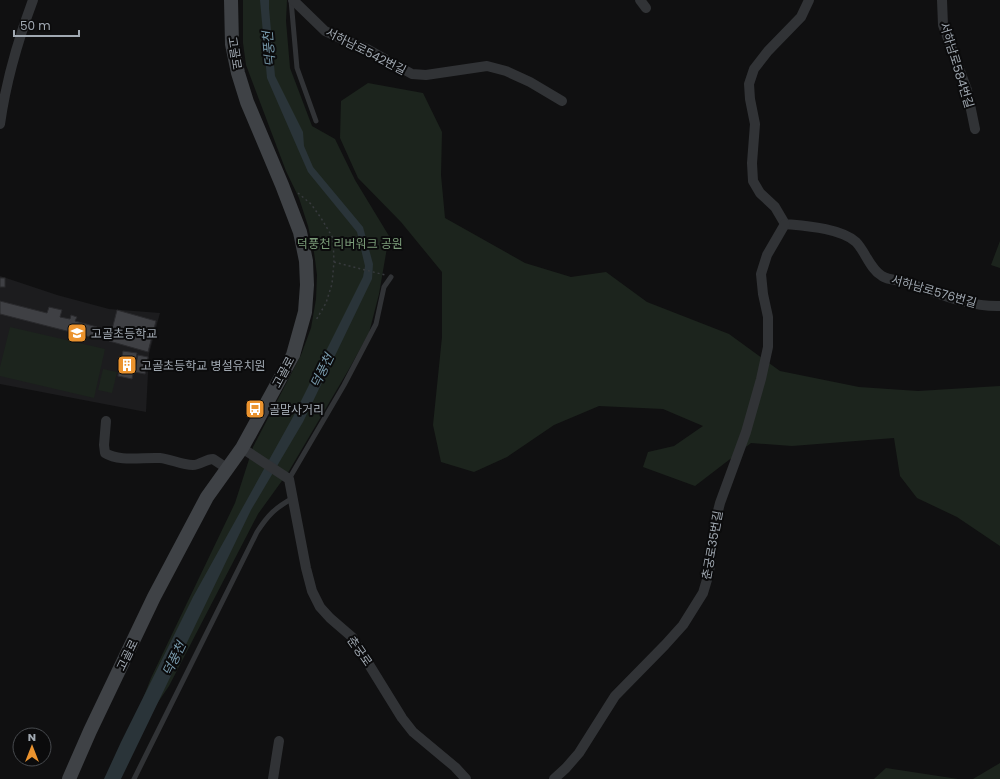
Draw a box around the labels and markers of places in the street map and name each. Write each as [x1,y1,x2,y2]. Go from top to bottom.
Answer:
school or university icon: 고골초등학교 [66,322,88,344]
place label: 고골초등학교 [91,325,157,342]
building icon: 고골초등학교 병설유치원 [116,354,138,376]
place label: 고골초등학교 병설유치원 [141,357,266,374]
bus stop icon: 골말사거리 [244,398,266,420]
place label: 골말사거리 [269,401,324,418]

